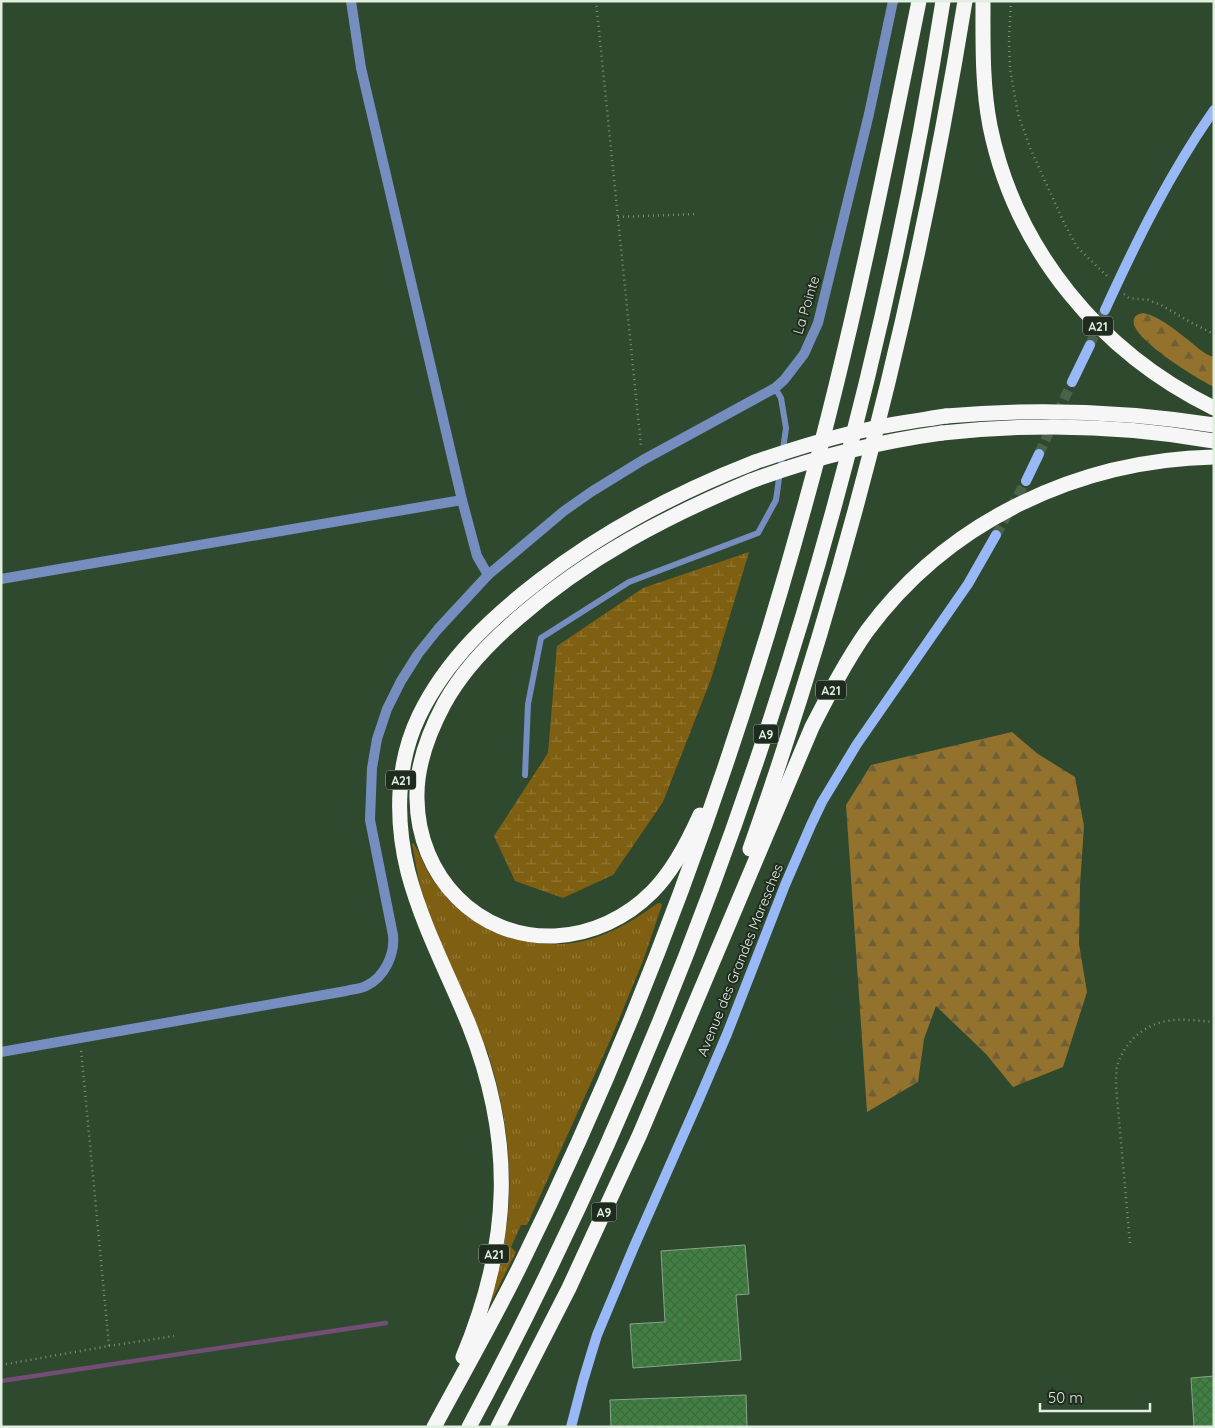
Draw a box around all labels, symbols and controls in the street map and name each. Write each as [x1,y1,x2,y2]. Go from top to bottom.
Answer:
street label: La Pointe [789,274,823,336]
road number: A21 [1083,316,1113,336]
road number: A21 [816,680,846,700]
road number: A9 [754,724,778,744]
road number: A21 [386,770,416,790]
street label: Avenue des Grandes Maresches [693,861,787,1059]
road number: A9 [592,1202,616,1222]
road number: A21 [479,1244,509,1264]
scale bar [1040,1380,1150,1412]
text: 50 m [1048,1388,1083,1407]

